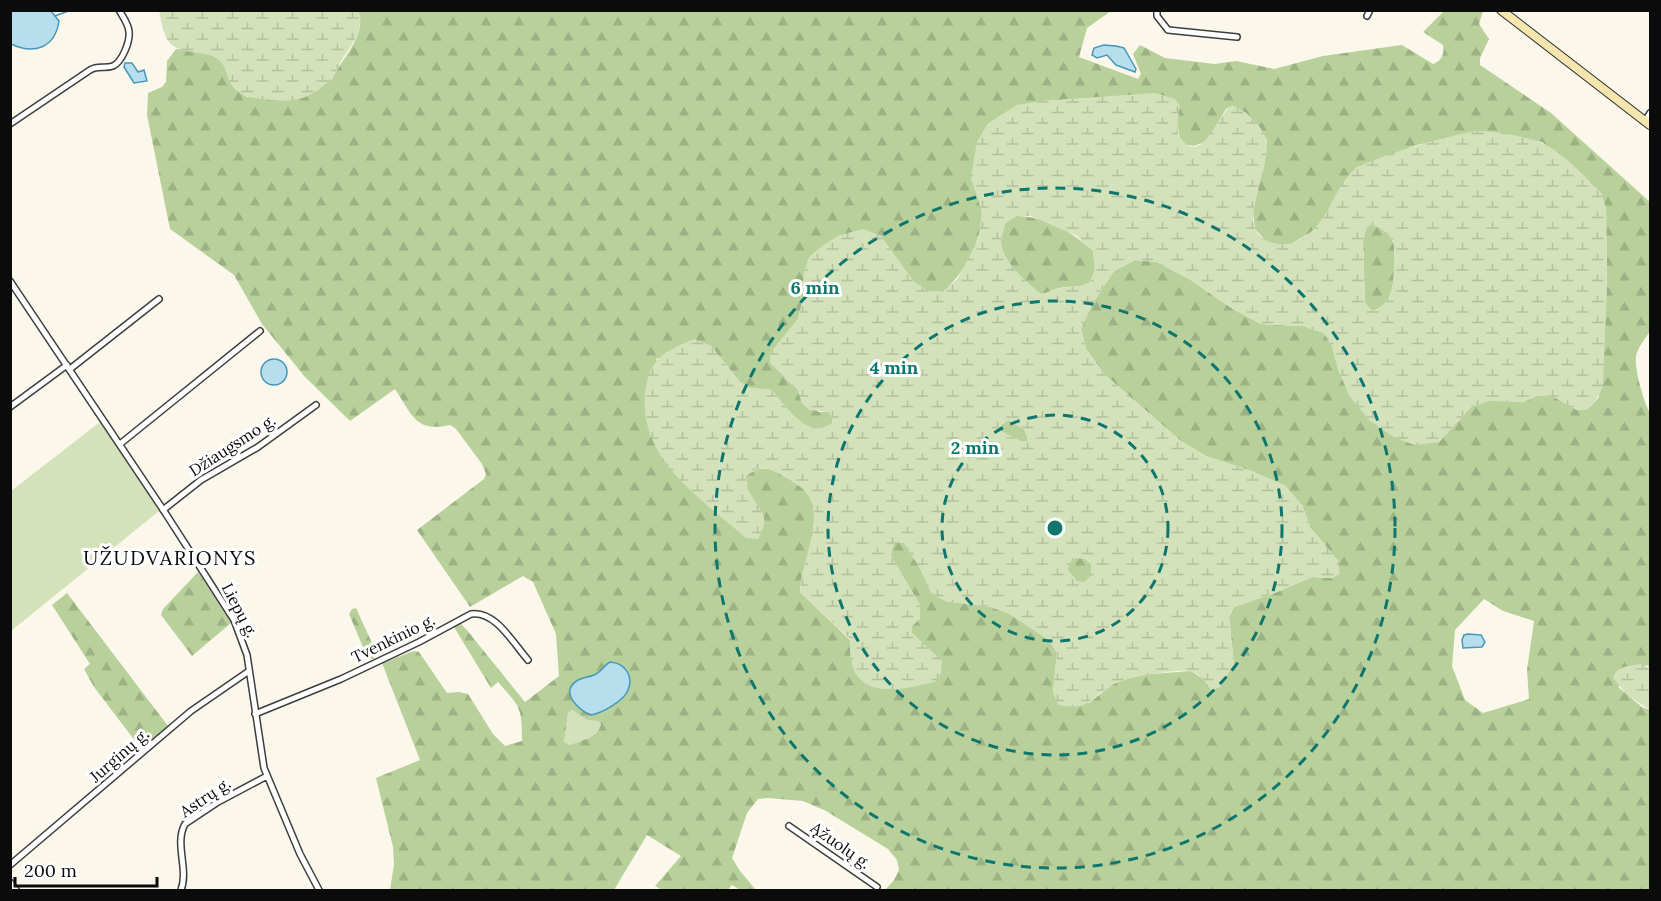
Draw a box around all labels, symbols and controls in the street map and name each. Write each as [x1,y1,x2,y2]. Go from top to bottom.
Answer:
text: 6 min [790,276,840,299]
text: 4 min [870,356,919,379]
street label: Džiaugsmo g. [185,410,279,480]
text: 2 min [951,436,1000,459]
centre of rings [1045,518,1065,538]
district label: UŽUDVARIONYS [83,545,257,570]
street label: Liepų g. [218,579,262,641]
street label: Tvenkinio g. [348,609,438,667]
street label: Jurginų g. [84,724,153,787]
street label: Astrų g. [175,773,234,822]
street label: Ąžuolų g. [806,817,875,873]
scale bar [15,850,158,888]
text: 200 m [24,859,77,882]

